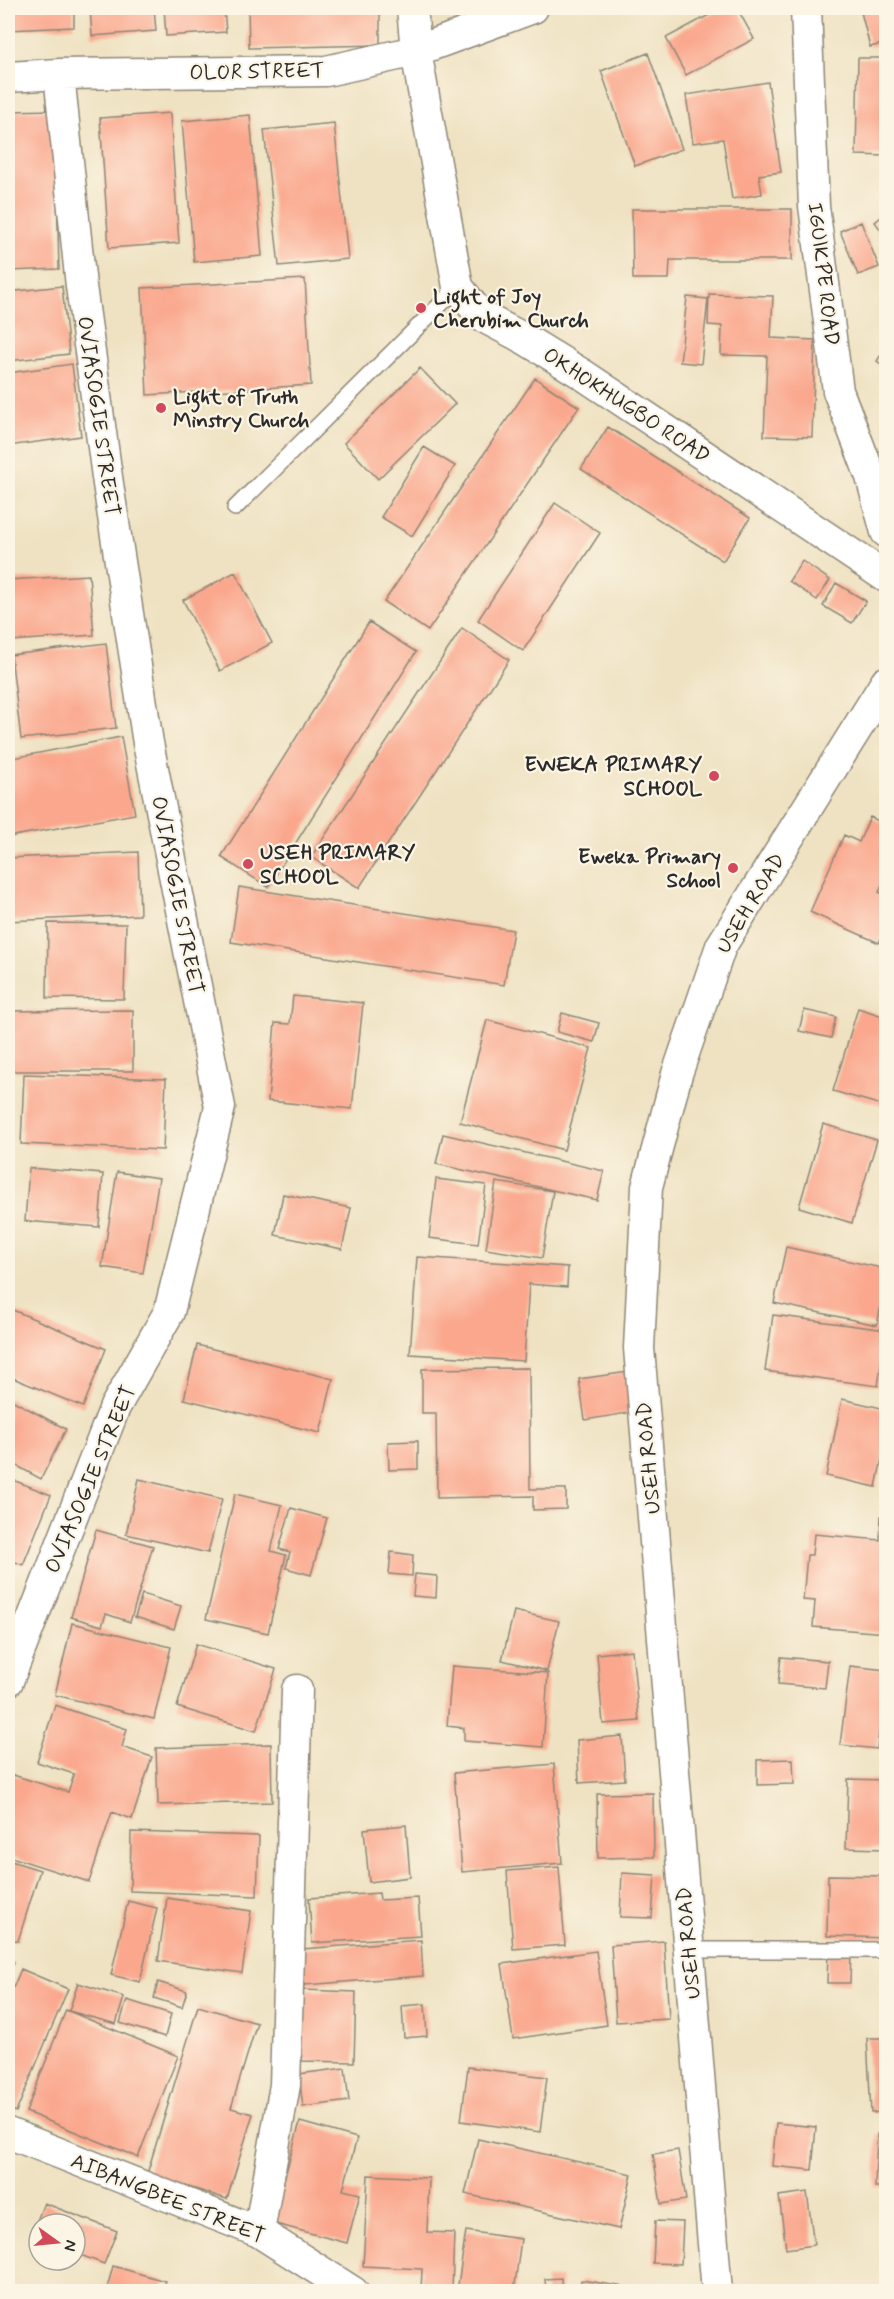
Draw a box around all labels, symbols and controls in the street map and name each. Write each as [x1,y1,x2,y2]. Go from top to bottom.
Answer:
street label: OLOR STREET [189,57,325,87]
street label: IGUIKPE ROAD [800,201,846,347]
place label: Light of Joy Cherubim Church [433,283,589,335]
marker: Light of Joy Cherubim Church [414,301,428,315]
street label: OVIASOGIE STREET [70,314,126,518]
street label: OKHOKHUGBO ROAD [537,341,715,470]
place label: Light of Truth Minstry Church [173,383,310,435]
marker: Light of Truth Minstry Church [154,401,168,415]
place label: EWEKA PRIMARY SCHOOL [524,751,703,803]
marker: EWEKA PRIMARY SCHOOL [707,769,721,783]
street label: OVIASOGIE STREET [144,794,210,997]
place label: USEH PRIMARY SCHOOL [260,839,416,891]
place label: Eweka Primary School [578,843,721,895]
street label: USEH ROAD [710,848,792,959]
marker: USEH PRIMARY SCHOOL [241,857,255,871]
marker: Eweka Primary School [726,861,740,875]
street label: OVIASOGIE STREET [39,1381,143,1578]
street label: USEH ROAD [630,1401,668,1515]
street label: USEH ROAD [670,1886,708,2000]
street label: AIBANGBEE STREET [67,2148,269,2248]
north arrow [27,2212,87,2272]

